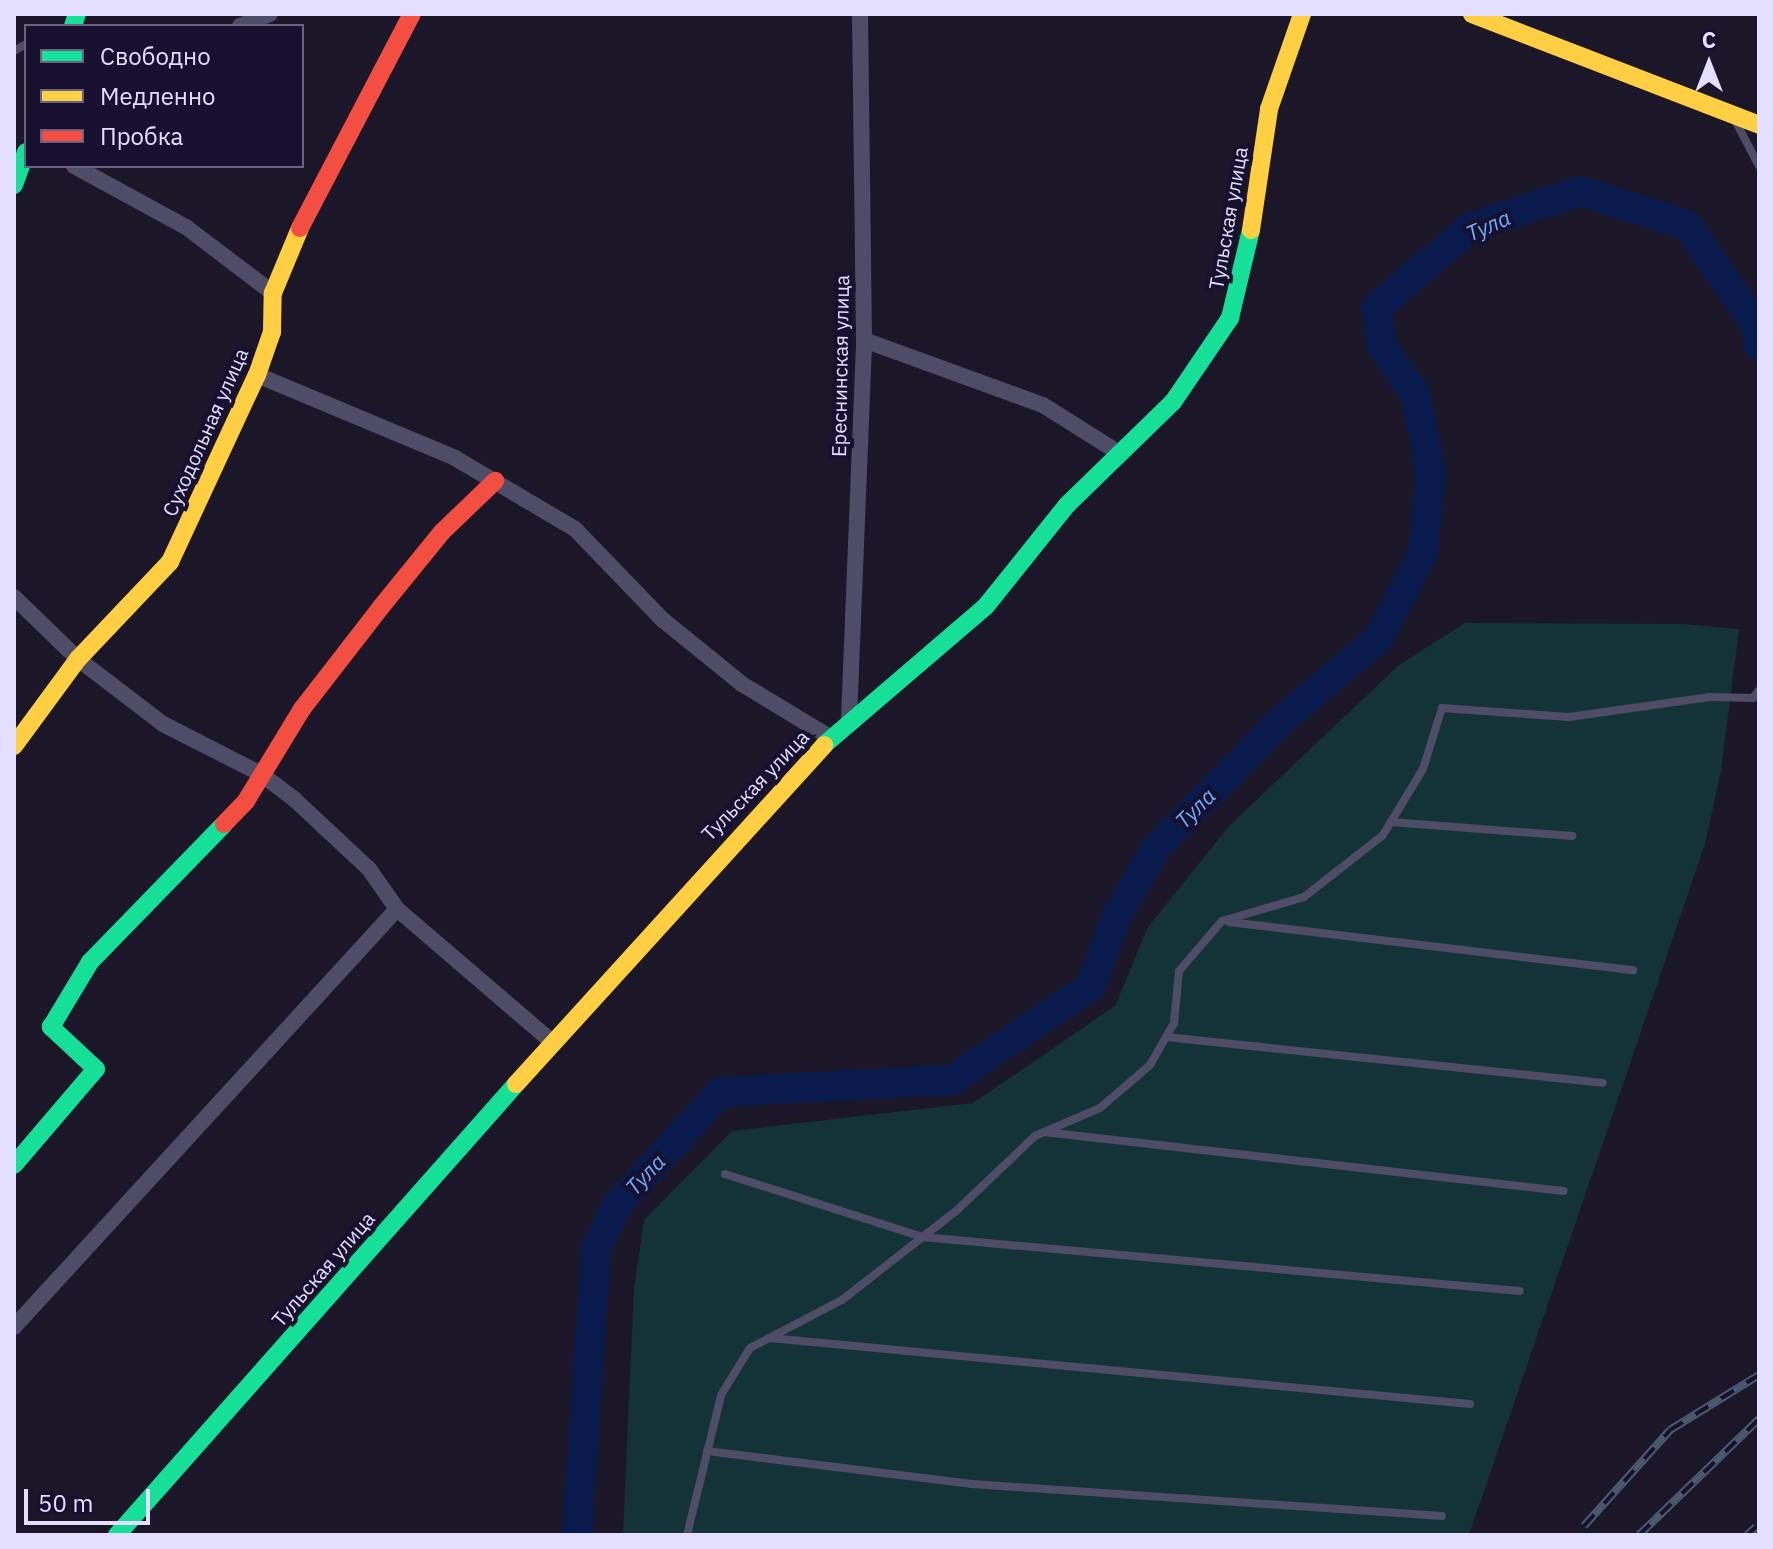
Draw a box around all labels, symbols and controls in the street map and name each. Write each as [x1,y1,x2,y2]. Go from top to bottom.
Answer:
legend [24,24,304,168]
north arrow [1669,24,1749,104]
text: С [1702,25,1716,54]
text: Свободно [100,40,211,72]
text: Медленно [100,80,216,112]
text: Пробка [100,120,183,152]
street label: Тульская улица [1204,145,1252,291]
water label: Тула [1461,204,1515,246]
street label: Ереснинская улица [826,275,854,457]
street label: Суходольная улица [157,344,253,520]
street label: Тульская улица [696,725,814,845]
water label: Тула [1169,782,1221,834]
water label: Тула [620,1148,670,1200]
street label: Тульская улица [267,1207,379,1331]
scale bar [28,1473,154,1523]
text: 50 m [38,1487,93,1519]

